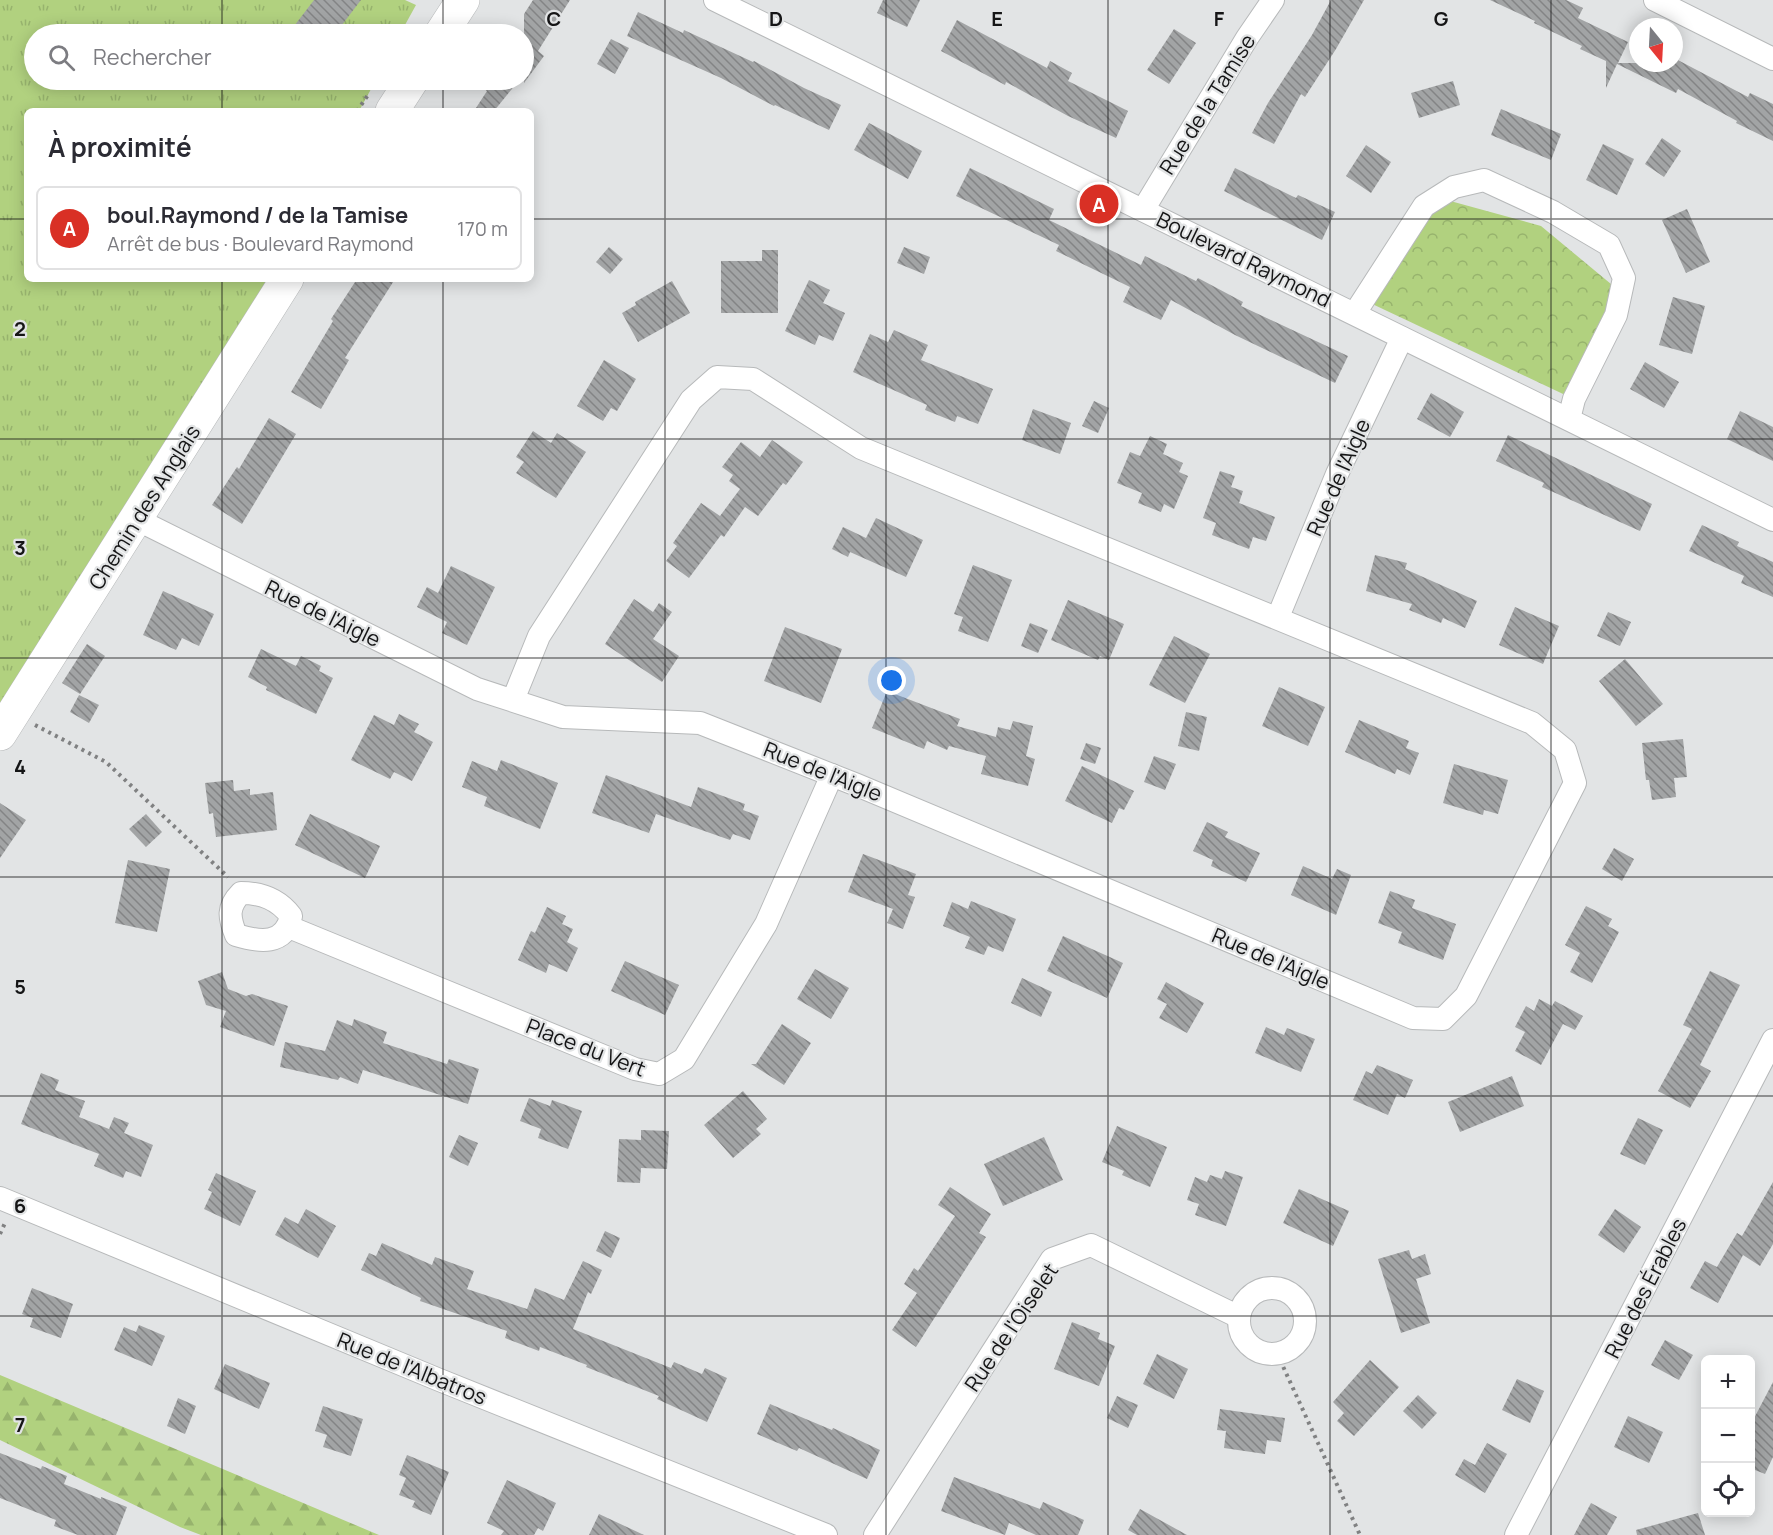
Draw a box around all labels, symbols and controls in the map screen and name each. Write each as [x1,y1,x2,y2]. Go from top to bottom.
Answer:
text: C [547,5,561,32]
text: D [769,5,783,32]
text: E [991,5,1003,32]
text: F [1214,5,1225,32]
text: G [1434,5,1449,32]
north arrow [1629,18,1683,72]
search box [24,24,534,90]
street label: Rue de la Tamise [1153,28,1261,180]
icon: search [45,41,78,74]
text: Rechercher [93,42,212,72]
text: À proximité [48,129,192,165]
pin: A [1080,182,1118,226]
text: boul.Raymond / de la Tamise [107,200,408,230]
street label: Boulevard Raymond [1152,205,1336,313]
text: A [63,215,76,242]
text: 170 m [457,215,508,242]
text: Arrêt de bus · Boulevard Raymond [107,230,414,257]
text: 2 [14,315,26,342]
street label: Rue de l'Aigle [1300,414,1376,540]
street label: Chemin des Anglais [82,419,206,595]
text: 3 [14,534,26,561]
street label: Rue de l'Aigle [261,573,385,653]
your location [877,666,906,695]
street label: Rue de l'Aigle [760,735,886,807]
text: 4 [14,753,26,780]
street label: Rue de l'Aigle [1208,921,1334,995]
text: 5 [14,973,26,1000]
street label: Place du Vert [522,1011,650,1083]
text: 6 [14,1192,26,1219]
street label: Rue des Érables [1598,1213,1692,1363]
street label: Rue de l'Oiselet [958,1257,1064,1397]
street label: Rue de l'Albatros [333,1325,491,1411]
map controls [1701,1355,1755,1517]
button: + [1701,1355,1755,1409]
button: − [1701,1409,1755,1463]
text: 7 [15,1411,25,1438]
button: locate [1701,1463,1755,1517]

